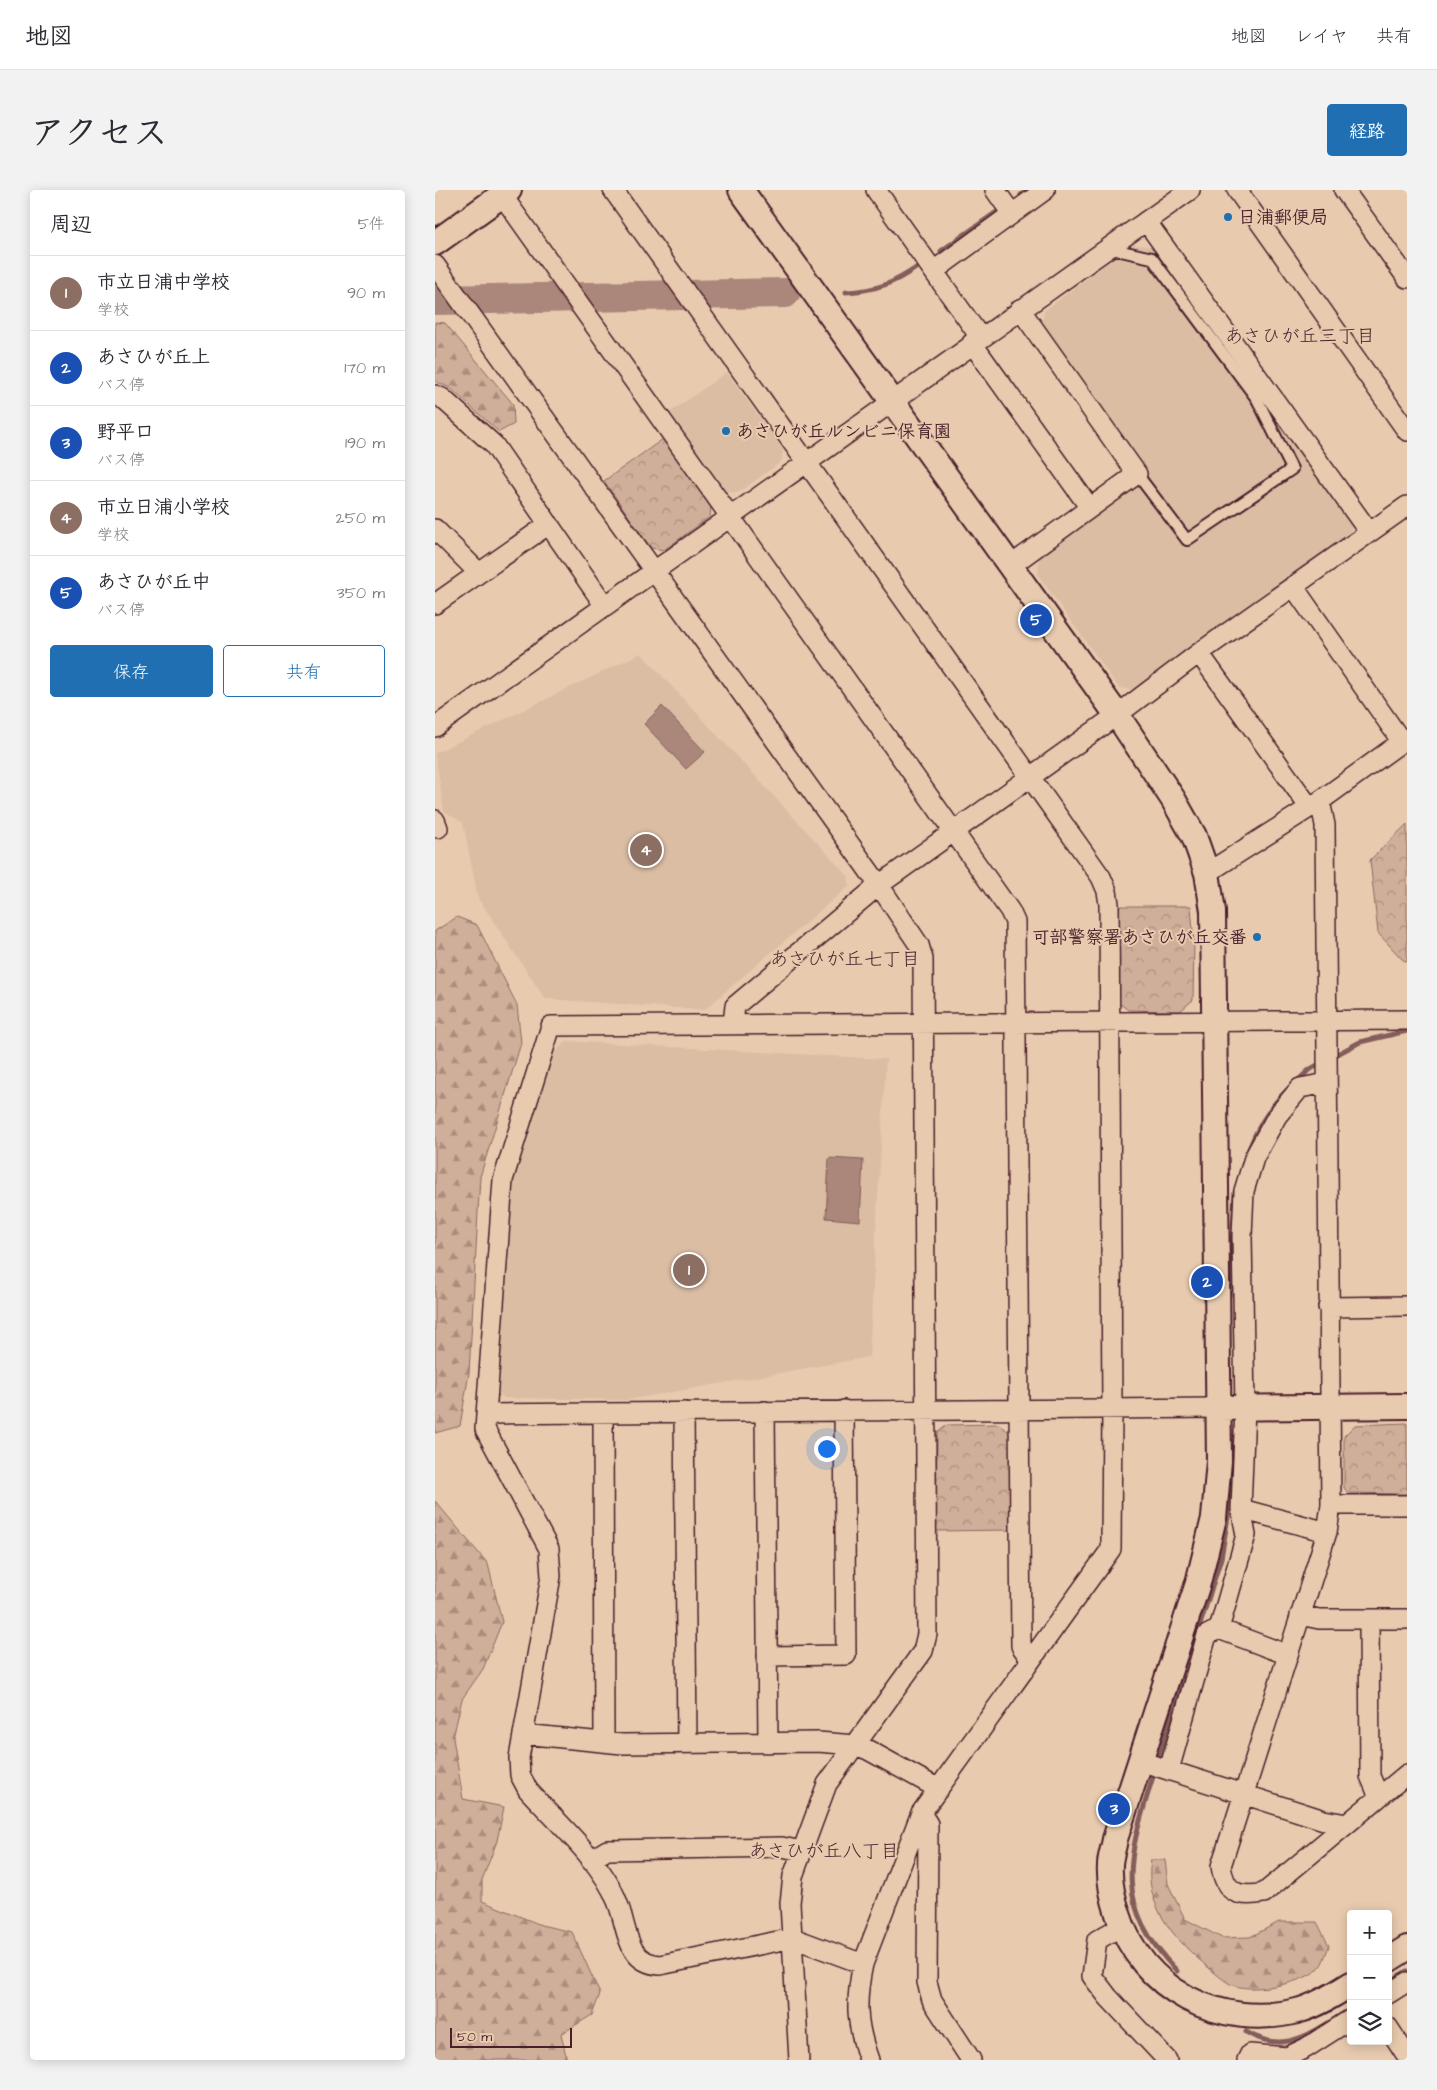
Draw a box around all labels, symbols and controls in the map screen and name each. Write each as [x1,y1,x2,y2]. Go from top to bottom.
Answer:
text: 地図 [25,20,73,54]
text: 地図 [1231,24,1267,49]
text: レイヤ [1295,24,1348,49]
text: 共有 [1376,24,1412,49]
button: 経路 [1327,104,1407,156]
text: アクセス [30,109,168,158]
place label: 日浦郵便局 [1238,205,1328,230]
text: 周辺 [50,210,92,239]
marker: 日浦郵便局 [1222,211,1234,223]
text: 5件 [358,213,385,235]
text: 市立日浦中学校 [97,269,230,296]
text: 1 [65,282,67,304]
text: 90 m [347,282,385,304]
text: 学校 [97,299,129,321]
district label: あさひが丘三丁目 [1225,323,1375,350]
text: あさひが丘上 [97,344,210,371]
text: 2 [61,357,71,379]
text: 170 m [344,357,385,379]
text: バス停 [97,374,145,396]
text: 野平口 [97,419,154,446]
place label: あさひが丘ルンビニ保育園 [736,419,951,444]
marker: あさひが丘ルンビニ保育園 [720,425,732,437]
text: 3 [62,432,70,454]
text: 190 m [345,432,385,454]
text: バス停 [97,449,145,471]
text: 市立日浦小学校 [97,494,230,521]
text: 4 [61,507,71,529]
text: 250 m [336,507,385,529]
text: 学校 [97,524,129,546]
text: あさひが丘中 [97,569,210,596]
text: 5 [60,582,72,604]
text: 350 m [337,582,385,604]
text: バス停 [97,599,145,621]
pin: 5 [1020,601,1052,639]
button: 保存 [50,645,213,697]
button: 共有 [223,645,385,697]
pin: 4 [630,831,662,869]
place label: 可部警察署あさひが丘交番 [1032,925,1247,950]
marker: 可部警察署あさひが丘交番 [1251,931,1263,943]
district label: あさひが丘七丁目 [770,946,920,973]
pin: 1 [673,1251,705,1289]
pin: 2 [1191,1263,1223,1301]
your location [814,1436,840,1462]
pin: 3 [1098,1790,1130,1828]
district label: あさひが丘八丁目 [749,1838,899,1865]
map controls [1347,1910,1392,2045]
button: + [1347,1910,1392,1955]
button: − [1347,1955,1392,2000]
button: layers [1347,2000,1392,2045]
scale bar [450,2025,573,2048]
text: 50 m [457,2027,492,2047]

